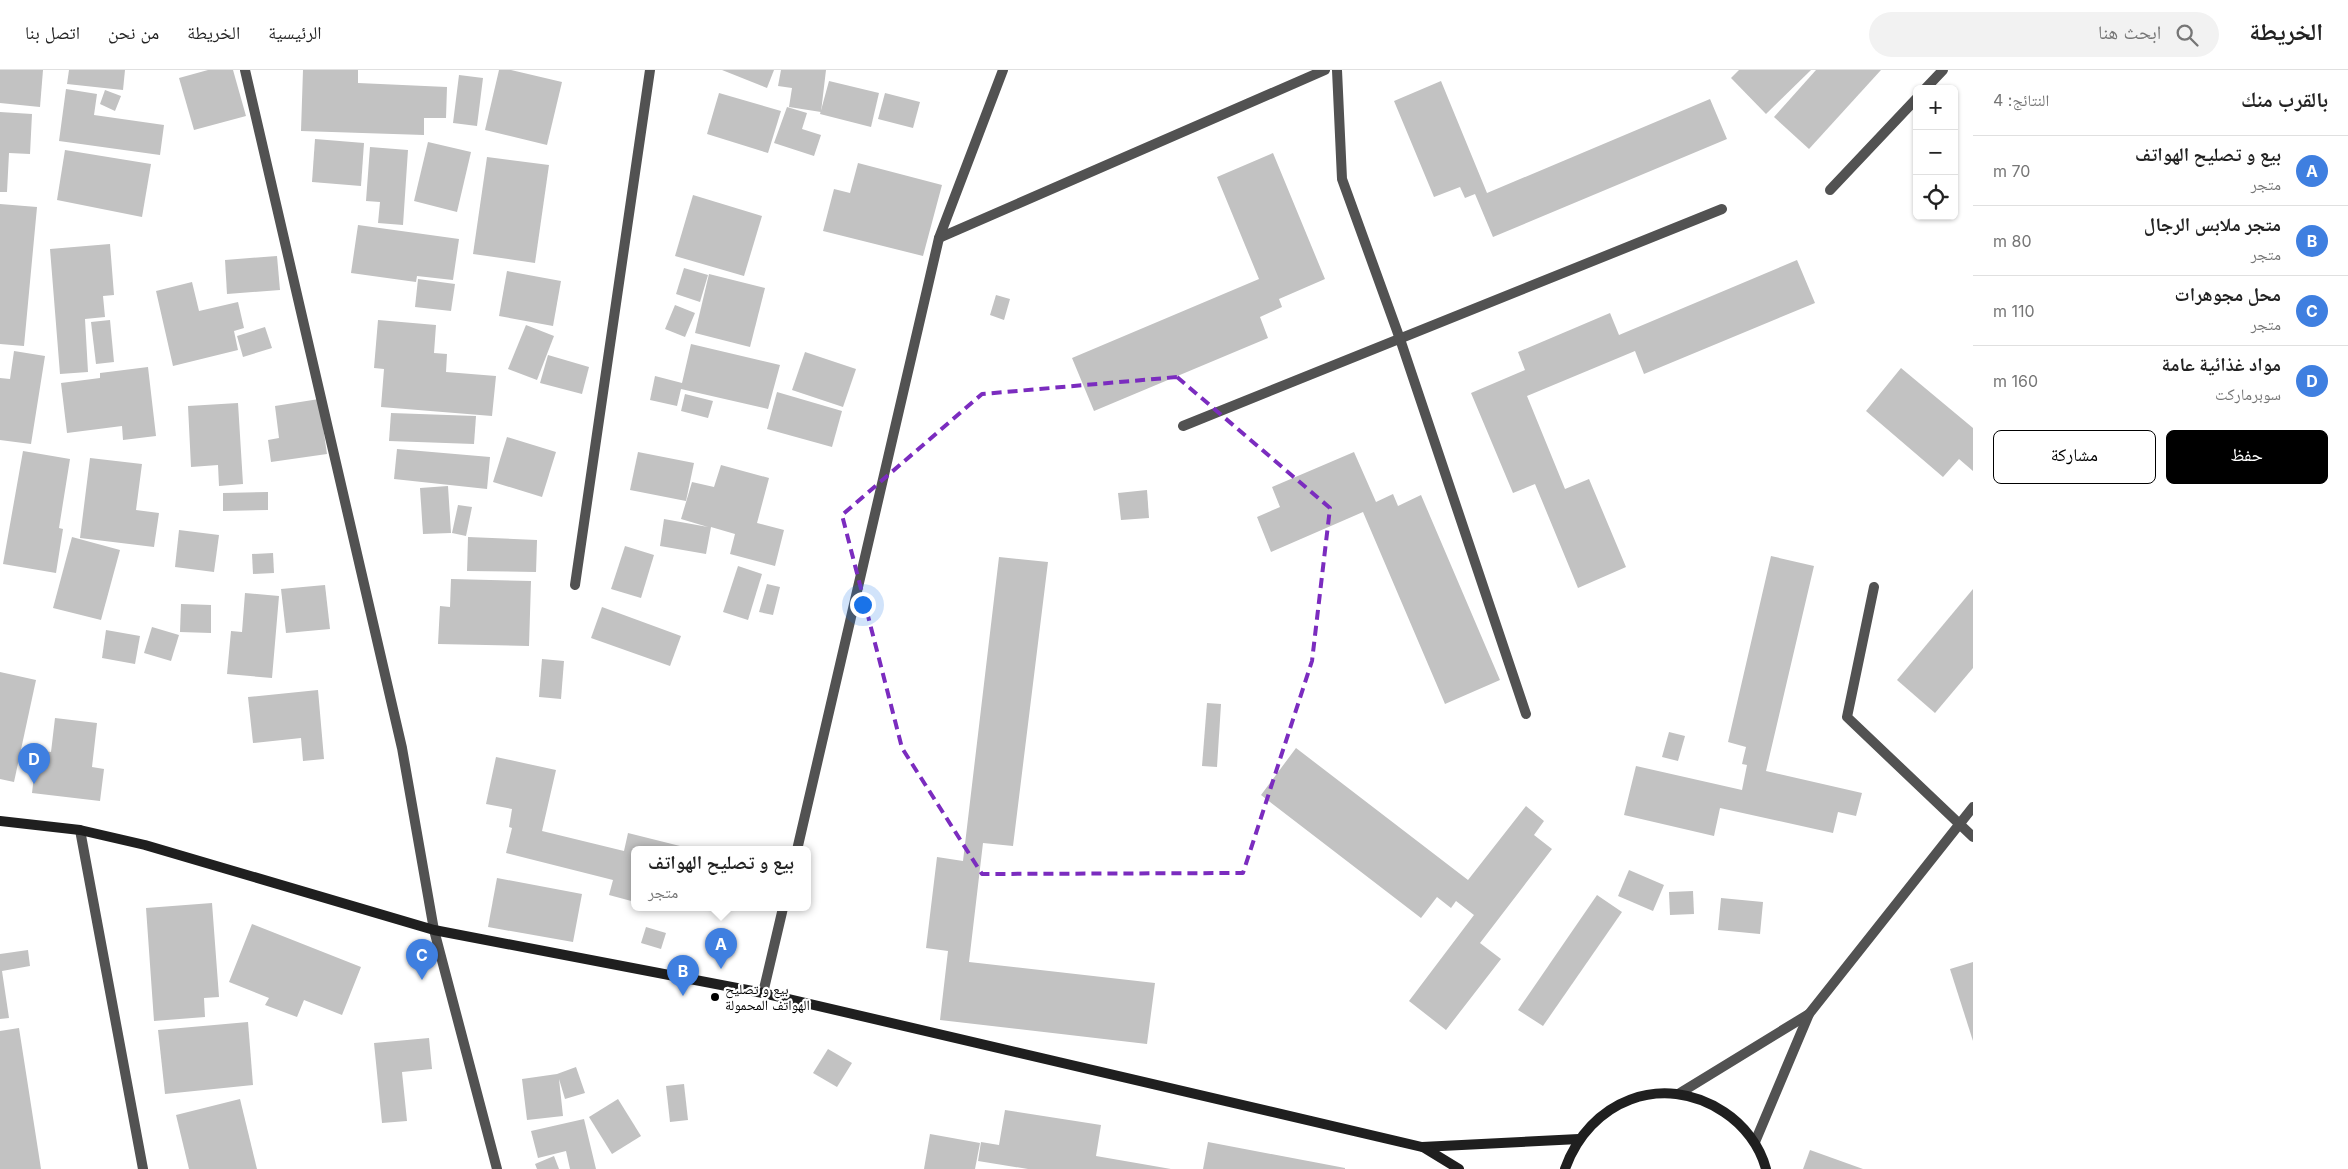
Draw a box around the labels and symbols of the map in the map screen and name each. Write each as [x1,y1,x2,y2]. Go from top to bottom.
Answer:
your location [850,592,876,618]
pin: D [18,743,50,784]
pin: A [705,928,737,969]
pin: C [406,939,438,980]
pin: B [667,955,699,996]
place label: بيع و تصليح الهواتف المحمولة [725,980,810,1014]
marker: بيع و تصليح الهواتف المحمولة [709,991,721,1003]

